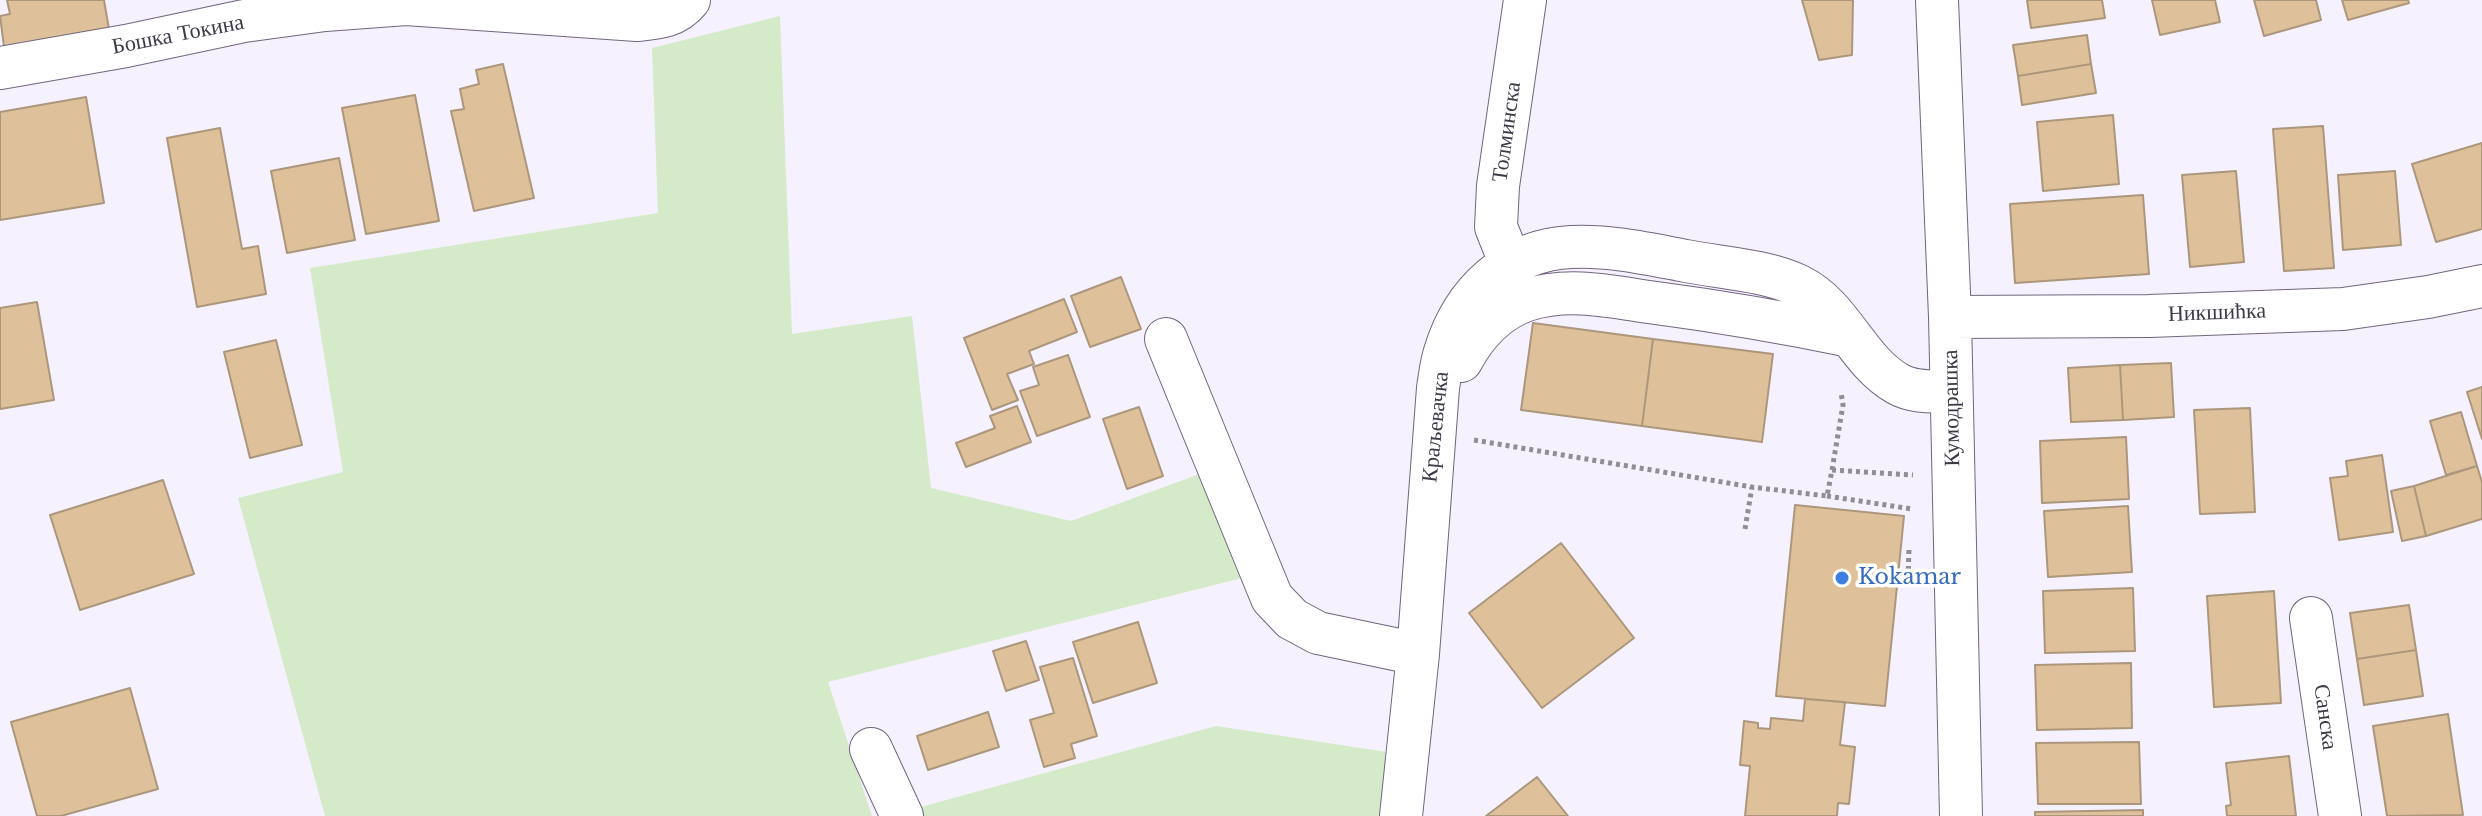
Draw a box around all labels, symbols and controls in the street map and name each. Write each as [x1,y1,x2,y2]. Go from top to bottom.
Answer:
street label: Бошка Токина [110,9,246,61]
street label: Толминска [1487,80,1527,184]
street label: Никшићка [2167,298,2267,328]
street label: Кумодрашка [1938,349,1966,467]
street label: Краљевачка [1417,370,1455,484]
place label: Kokamar [1858,565,1961,591]
marker: Kokamar [1833,569,1851,587]
street label: Санска [2307,682,2343,752]

